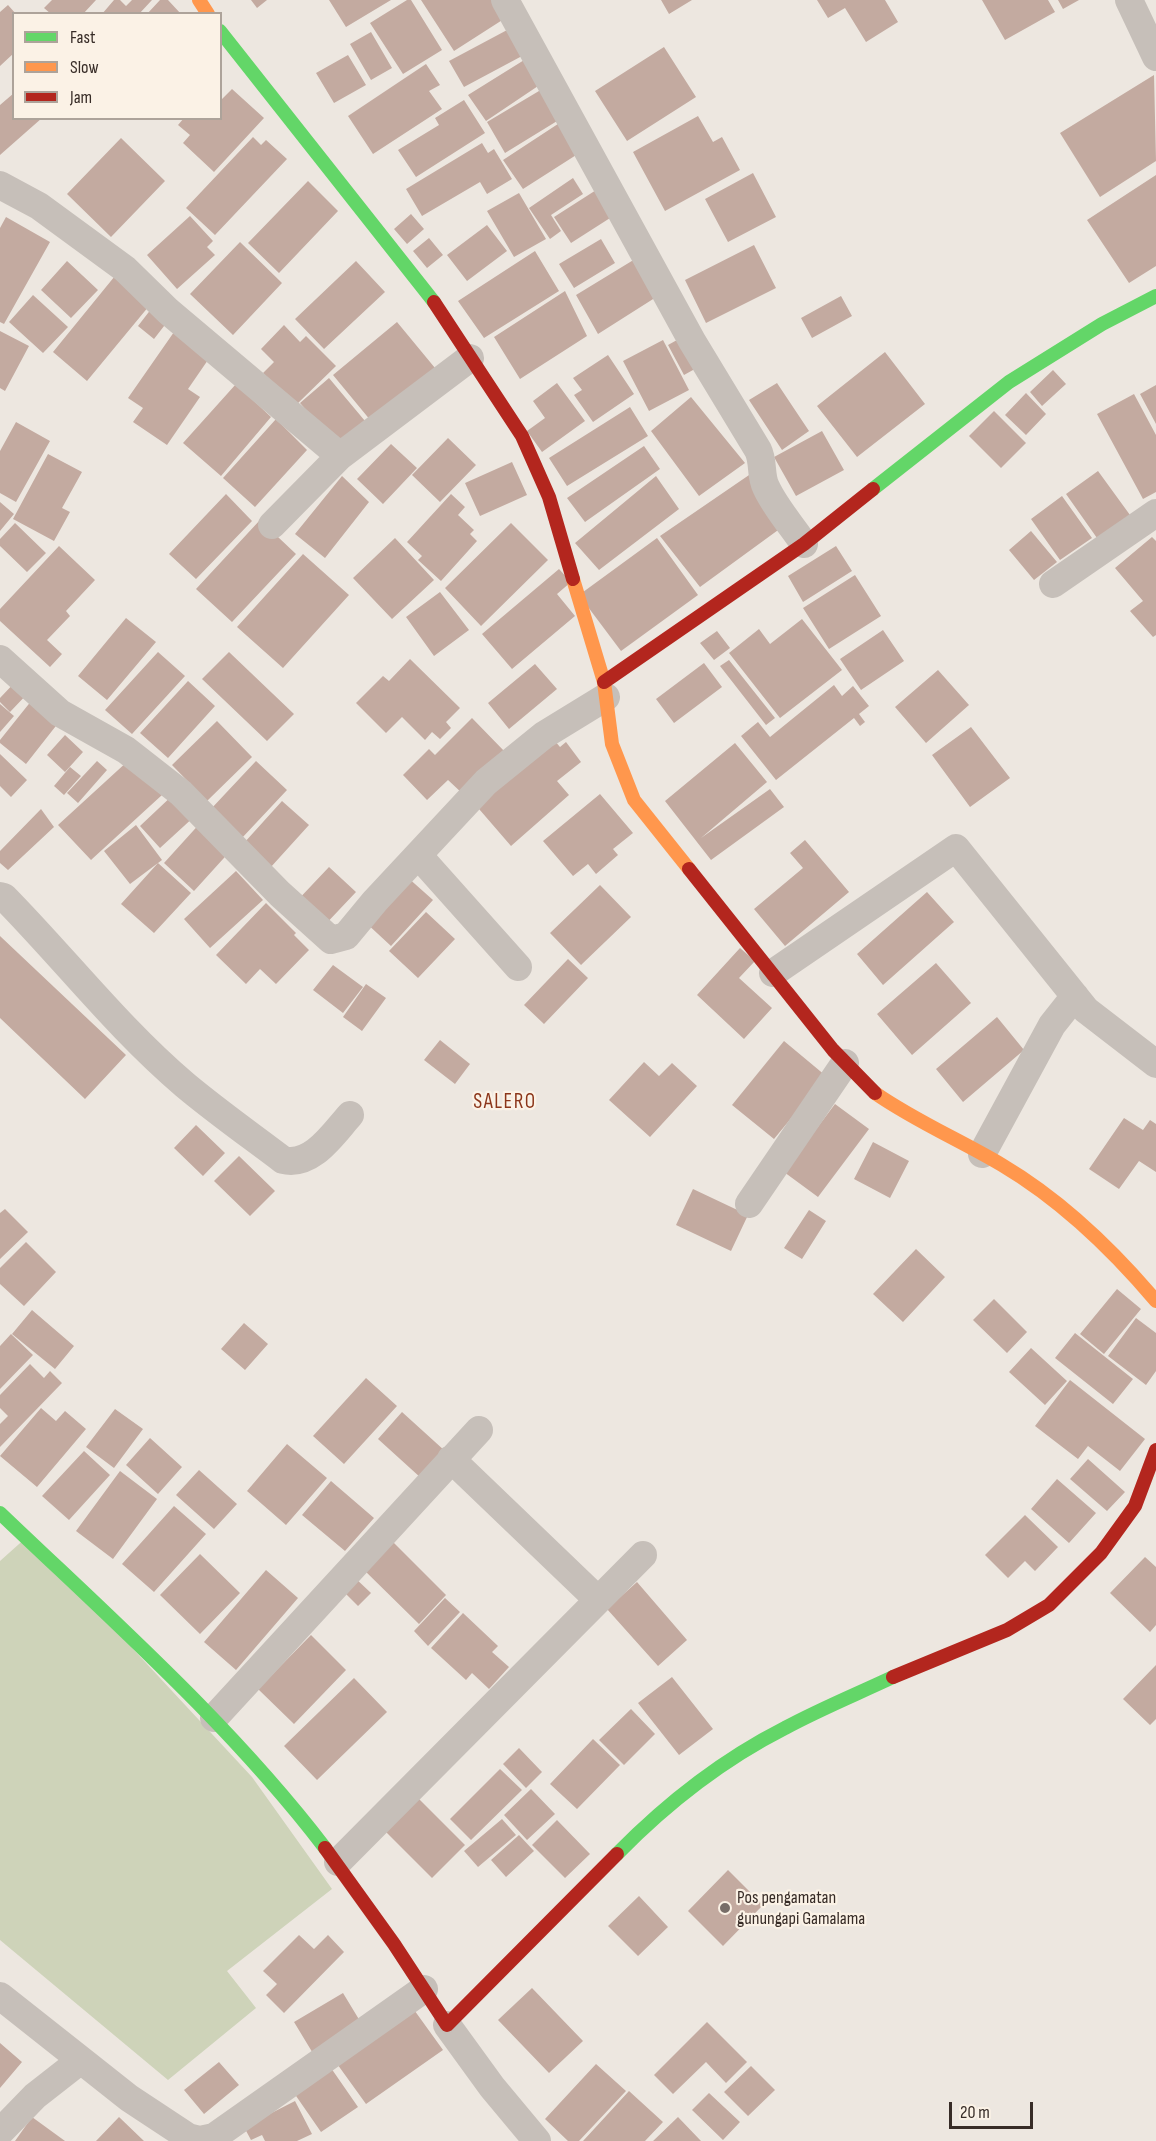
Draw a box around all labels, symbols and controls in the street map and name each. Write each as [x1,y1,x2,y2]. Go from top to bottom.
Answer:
legend [12,12,222,120]
text: Fast [70,27,95,48]
text: Slow [70,57,99,78]
text: Jam [70,87,92,108]
district label: SALERO [473,1090,537,1116]
place label: Pos pengamatan gunungapi Gamalama [737,1887,865,1930]
marker: Pos pengamatan gunungapi Gamalama [718,1901,732,1915]
scale bar [952,2090,1036,2128]
text: 20 m [960,2102,990,2123]

